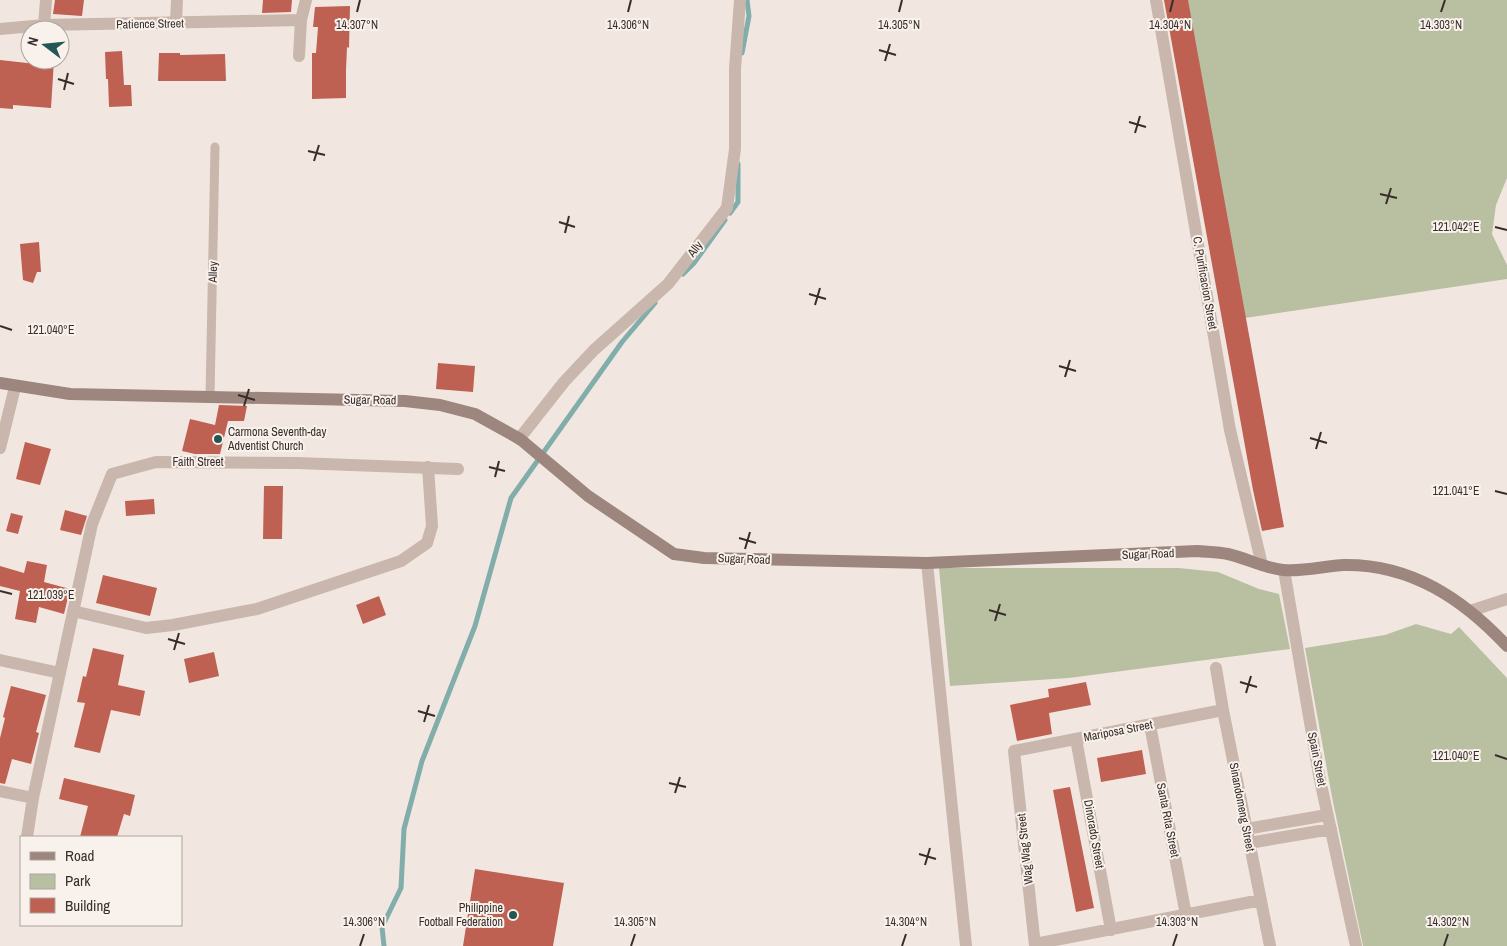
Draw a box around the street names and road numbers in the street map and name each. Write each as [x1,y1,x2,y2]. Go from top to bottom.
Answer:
street label: Patience Street [116,15,184,33]
street label: C. Purificacion Street [1189,235,1221,331]
street label: Ally [683,238,706,261]
street label: Alley [205,261,221,284]
street label: Sugar Road [344,392,396,408]
street label: Faith Street [173,454,224,470]
street label: Sugar Road [1121,545,1175,563]
street label: Sugar Road [717,550,771,568]
street label: Mariposa Street [1082,716,1154,746]
street label: Spain Street [1304,731,1330,788]
street label: Sinandomeng Street [1226,761,1259,853]
street label: Santa Rita Street [1153,781,1183,859]
street label: Dinorado Street [1080,798,1108,870]
street label: Wag Wag Street [1013,812,1037,885]

